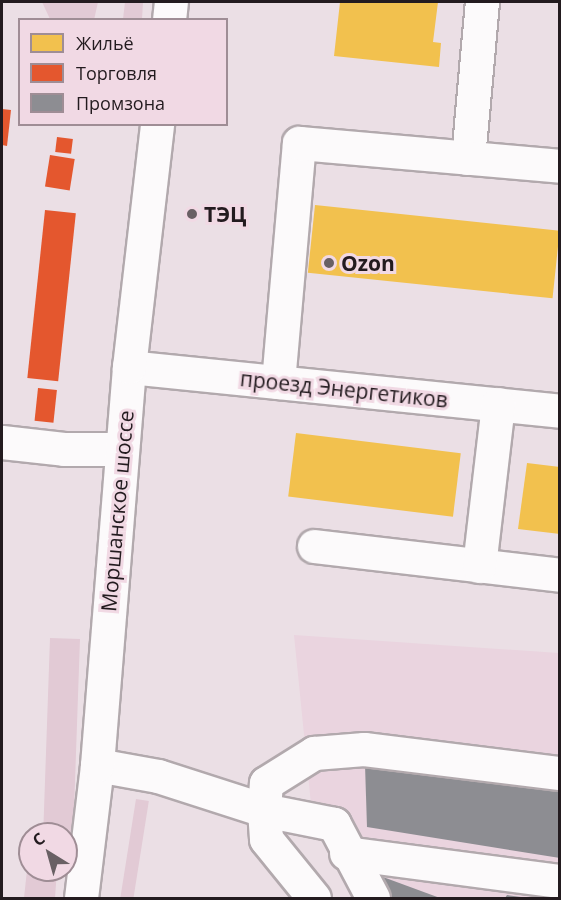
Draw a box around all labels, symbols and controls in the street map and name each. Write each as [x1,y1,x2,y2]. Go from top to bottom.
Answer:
legend [18,18,228,126]
text: Жильё [76,31,134,55]
text: Торговля [76,61,157,85]
text: Промзона [76,91,165,115]
place label: ТЭЦ [204,201,246,227]
marker: ТЭЦ [185,207,199,221]
place label: Ozon [341,250,395,276]
marker: Ozon [322,256,336,270]
street label: проезд Энергетиков [239,366,449,412]
street label: Моршанское шоссе [96,409,138,613]
north arrow [18,822,78,882]
text: С [28,827,49,851]

